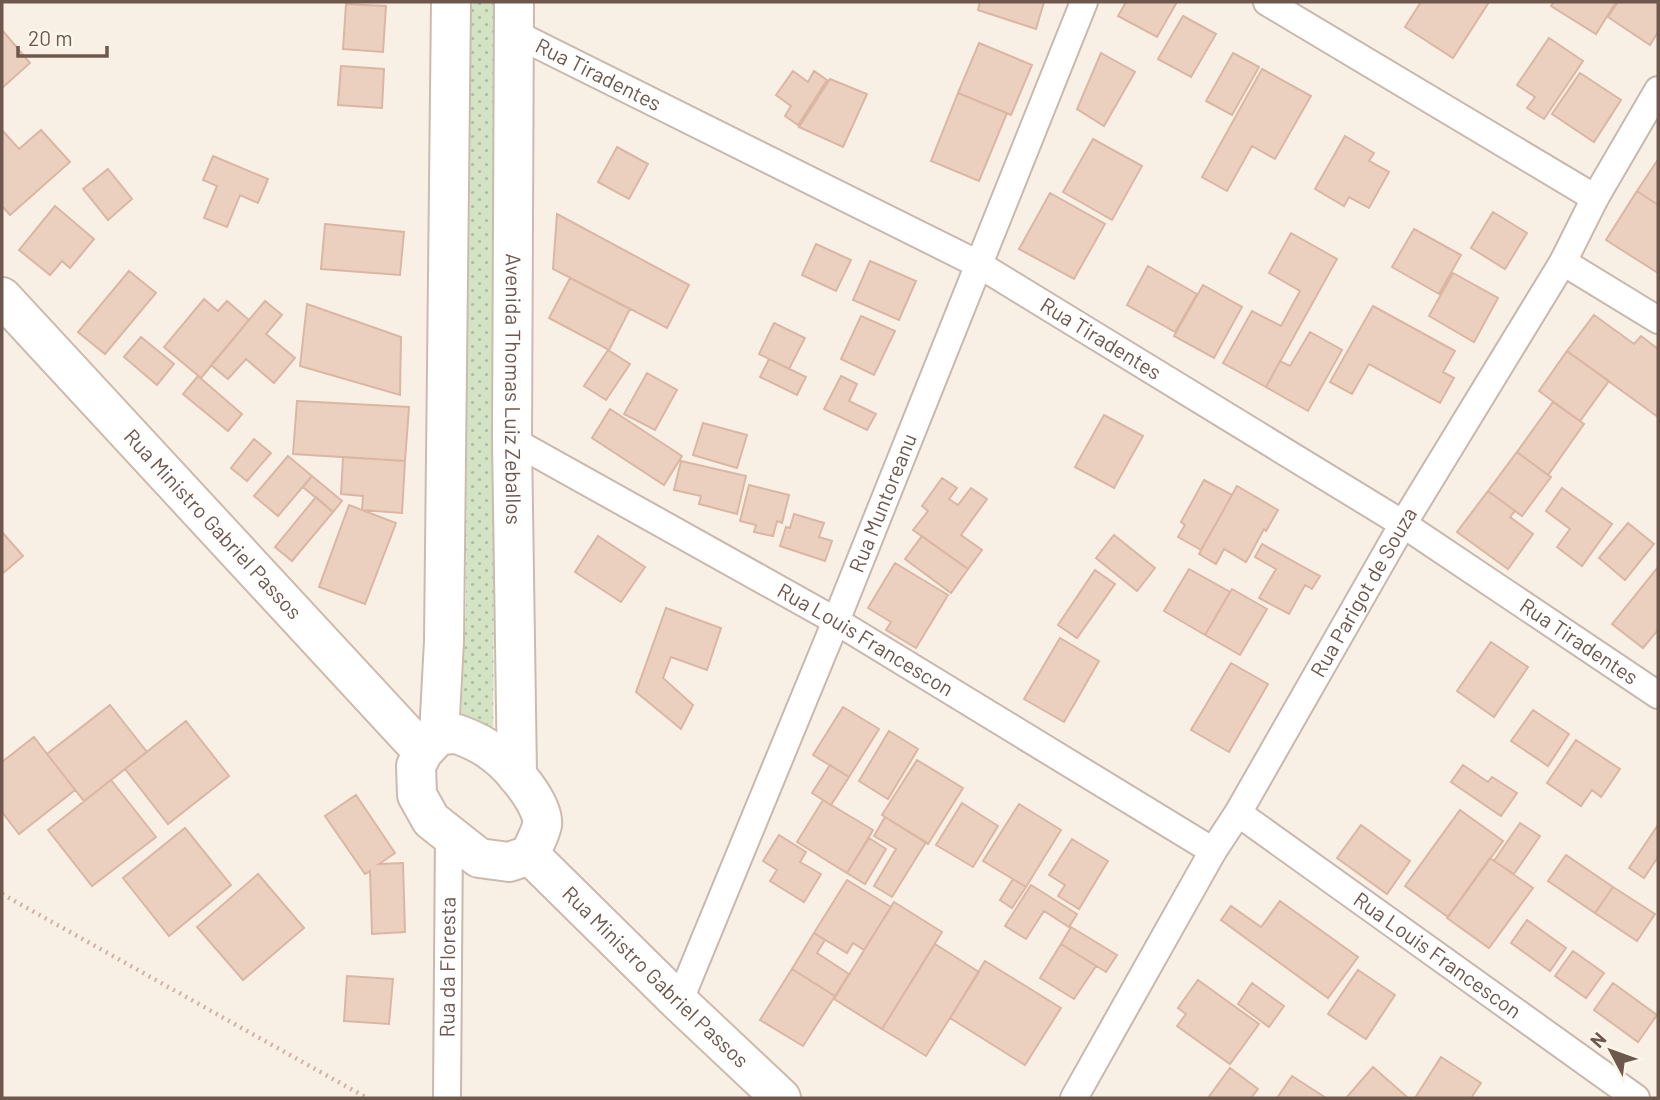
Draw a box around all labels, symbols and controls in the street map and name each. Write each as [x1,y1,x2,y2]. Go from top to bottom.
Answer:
scale bar [18,14,107,58]
text: 20 m [28,25,73,50]
street label: Rua Tiradentes [532,32,666,115]
street label: Avenida Thomas Luiz Zeballos [501,253,527,525]
street label: Rua Tiradentes [1036,291,1166,384]
street label: Rua Ministro Gabriel Passos [120,423,308,624]
street label: Rua Muntoreanu [843,430,921,576]
street label: Rua Parigot de Souza [1304,502,1421,681]
street label: Rua Louis Francescon [774,577,959,701]
street label: Rua Tiradentes [1516,592,1643,689]
street label: Rua Ministro Gabriel Passos [558,880,755,1072]
street label: Rua Louis Francescon [1349,886,1527,1023]
street label: Rua da Floresta [433,897,460,1037]
north arrow [1576,1016,1646,1086]
text: N [1585,1027,1611,1052]

